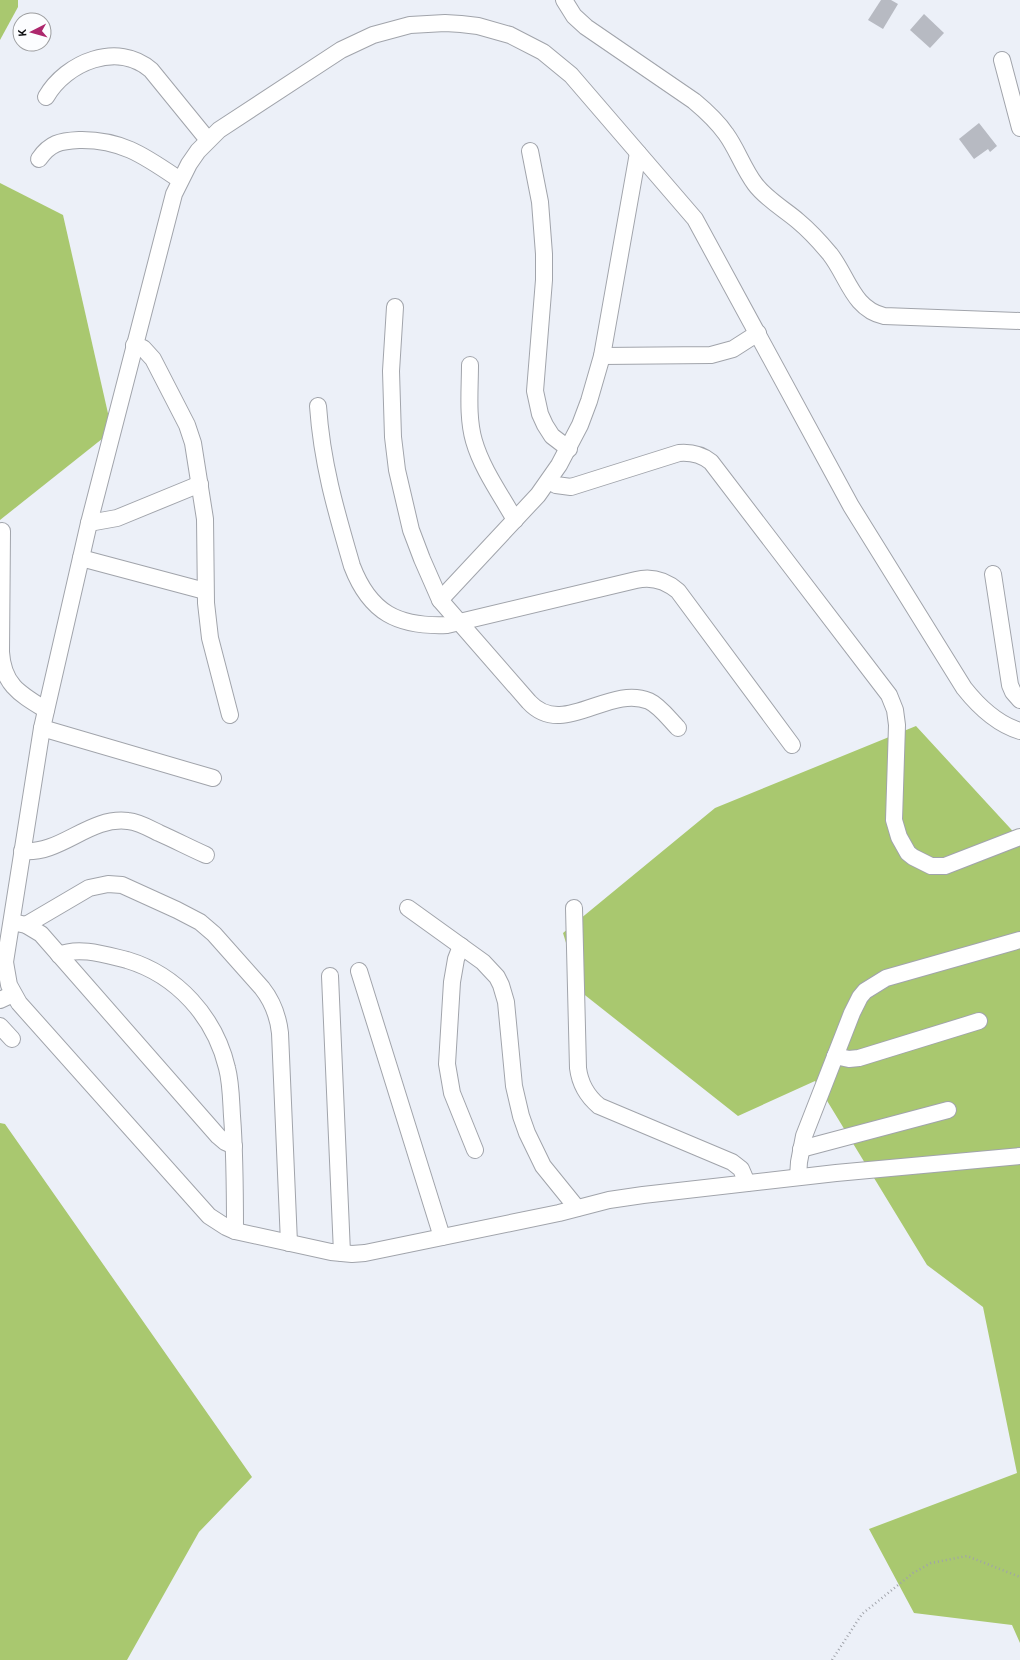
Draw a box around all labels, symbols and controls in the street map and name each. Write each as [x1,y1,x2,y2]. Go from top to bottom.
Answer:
north arrow [12,12,52,52]
text: K [16,28,29,37]

